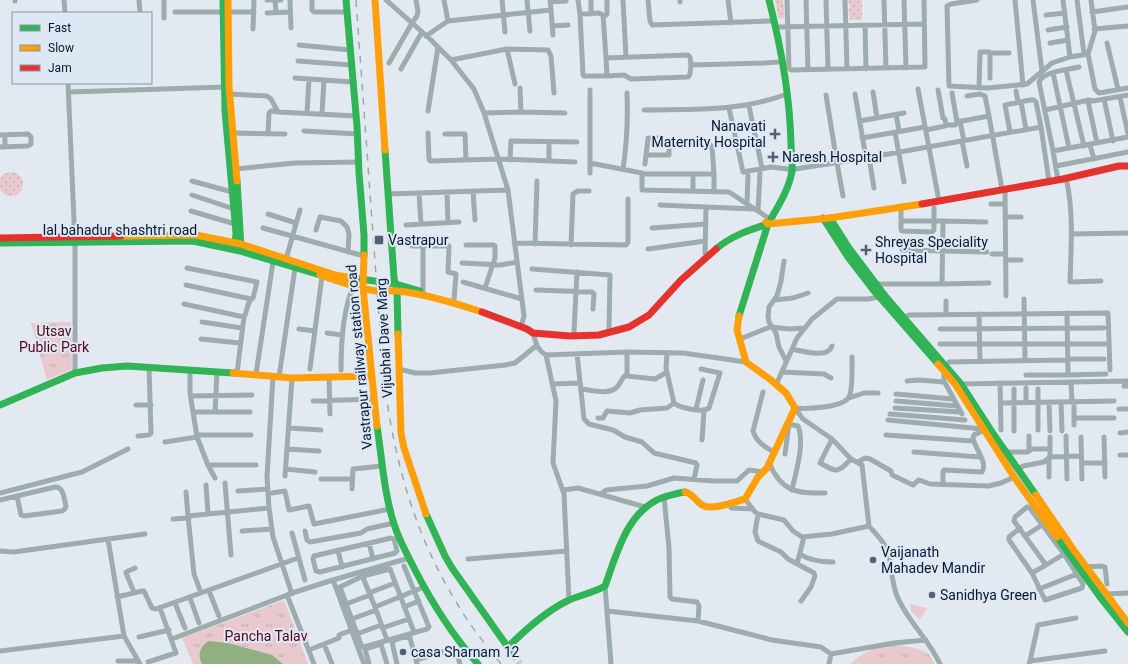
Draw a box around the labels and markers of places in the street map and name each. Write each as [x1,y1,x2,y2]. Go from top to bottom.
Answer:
place label: Nanavati Maternity Hospital [652,118,766,150]
marker: Nanavati Maternity Hospital [769,128,781,140]
place label: Naresh Hospital [782,149,882,165]
marker: Naresh Hospital [767,151,779,163]
place label: Vastrapur [388,232,449,248]
marker: Vastrapur [373,234,385,246]
place label: Shreyas Speciality Hospital [875,234,988,266]
marker: Shreyas Speciality Hospital [860,244,872,256]
place label: Vaijanath Mahadev Mandir [881,544,986,576]
marker: Vaijanath Mahadev Mandir [868,555,878,565]
place label: Sanidhya Green [940,587,1037,603]
marker: Sanidhya Green [927,590,937,600]
place label: casa Sharnam 12 [411,644,520,660]
marker: casa Sharnam 12 [398,647,408,657]

